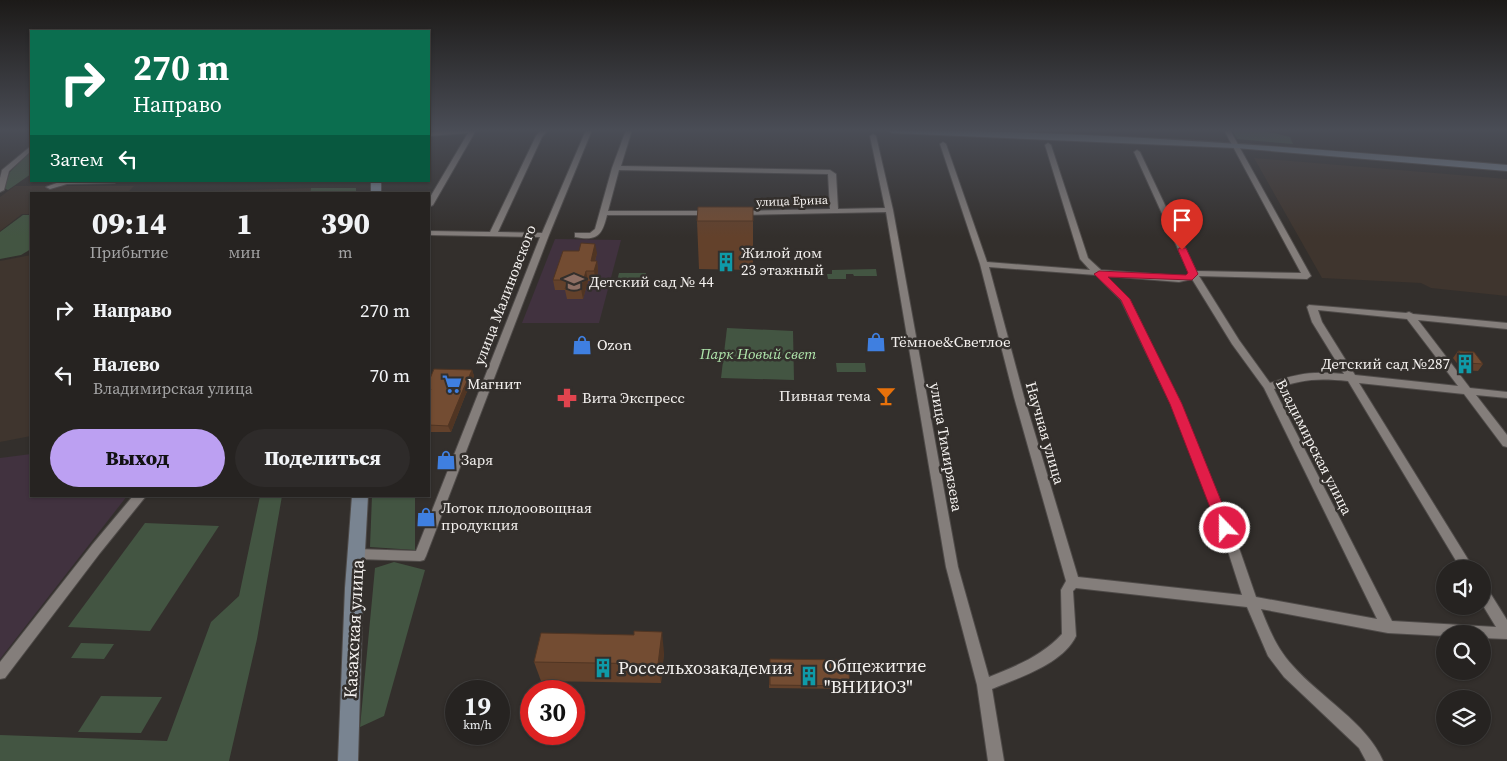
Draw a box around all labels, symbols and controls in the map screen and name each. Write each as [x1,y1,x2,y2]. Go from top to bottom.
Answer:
text: 270 m [133,44,229,92]
icon: right [50,50,115,115]
text: Направо [133,89,222,119]
icon: left [114,145,142,173]
text: Затем [50,146,104,172]
street label: улица Ерина [756,192,829,210]
pin [1161,199,1203,250]
text: 09:14 [92,203,167,244]
text: 1 [236,203,253,244]
text: 390 [321,203,370,244]
icon: arrive [1168,206,1196,234]
street label: улица Малиновского [468,222,541,368]
text: Прибытие [90,241,169,263]
text: мин [228,241,261,263]
text: m [338,241,353,263]
place label: Жилой дом 23 этажный [741,242,824,280]
building icon: Жилой дом 23 этажный [715,251,737,273]
school or university icon: Детский сад № 44 [563,271,585,293]
place label: Детский сад № 44 [589,271,714,292]
icon: right [50,296,78,324]
text: Направо [93,297,172,323]
text: 270 m [360,297,410,323]
shop icon: Тёмное&Светлое [865,331,887,353]
place label: Тёмное&Светлое [891,331,1011,352]
shop icon: Ozon [571,334,593,356]
place label: Ozon [597,334,632,355]
park label: Парк Новый свет [699,343,817,364]
text: Налево [93,351,160,377]
place label: Детский сад №287 [1321,353,1450,374]
building icon: Детский сад №287 [1454,353,1476,375]
icon: left [50,361,78,389]
text: 70 m [369,362,410,388]
supermarket icon: Магнит [441,373,463,395]
place label: Магнит [467,373,522,394]
street label: Владимирская улица [1271,375,1358,519]
text: Владимирская улица [93,377,253,399]
street label: Научная улица [1021,379,1070,487]
street label: улица Тимирязева [925,381,968,513]
place label: Пивная тема [779,385,871,406]
bar icon: Пивная тема [875,385,897,407]
pharmacy icon: Вита Экспресс [556,387,578,409]
place label: Вита Экспресс [582,387,685,408]
button: Выход [50,429,225,487]
button: Поделиться [235,429,410,487]
shop icon: Заря [435,449,457,471]
place label: Заря [461,449,493,470]
place label: Лоток плодоовощная продукция [441,497,592,535]
position arrow [1198,501,1250,553]
shop icon: Лоток плодоовощная продукция [415,506,437,528]
street label: Казахская улица [337,558,370,699]
map controls [1436,560,1491,745]
button: sound [1436,560,1491,615]
button: search [1436,625,1491,680]
place label: Общежитие "ВНИИОЗ" [824,653,926,699]
place label: Россельхозакадемия [618,655,793,680]
building icon: Россельхозакадемия [592,657,614,679]
building icon: Общежитие "ВНИИОЗ" [798,665,820,687]
speed limit sign: 30 [520,680,585,745]
text: 19 [464,689,491,723]
button: layers [1436,690,1491,745]
text: km/h [463,717,492,733]

